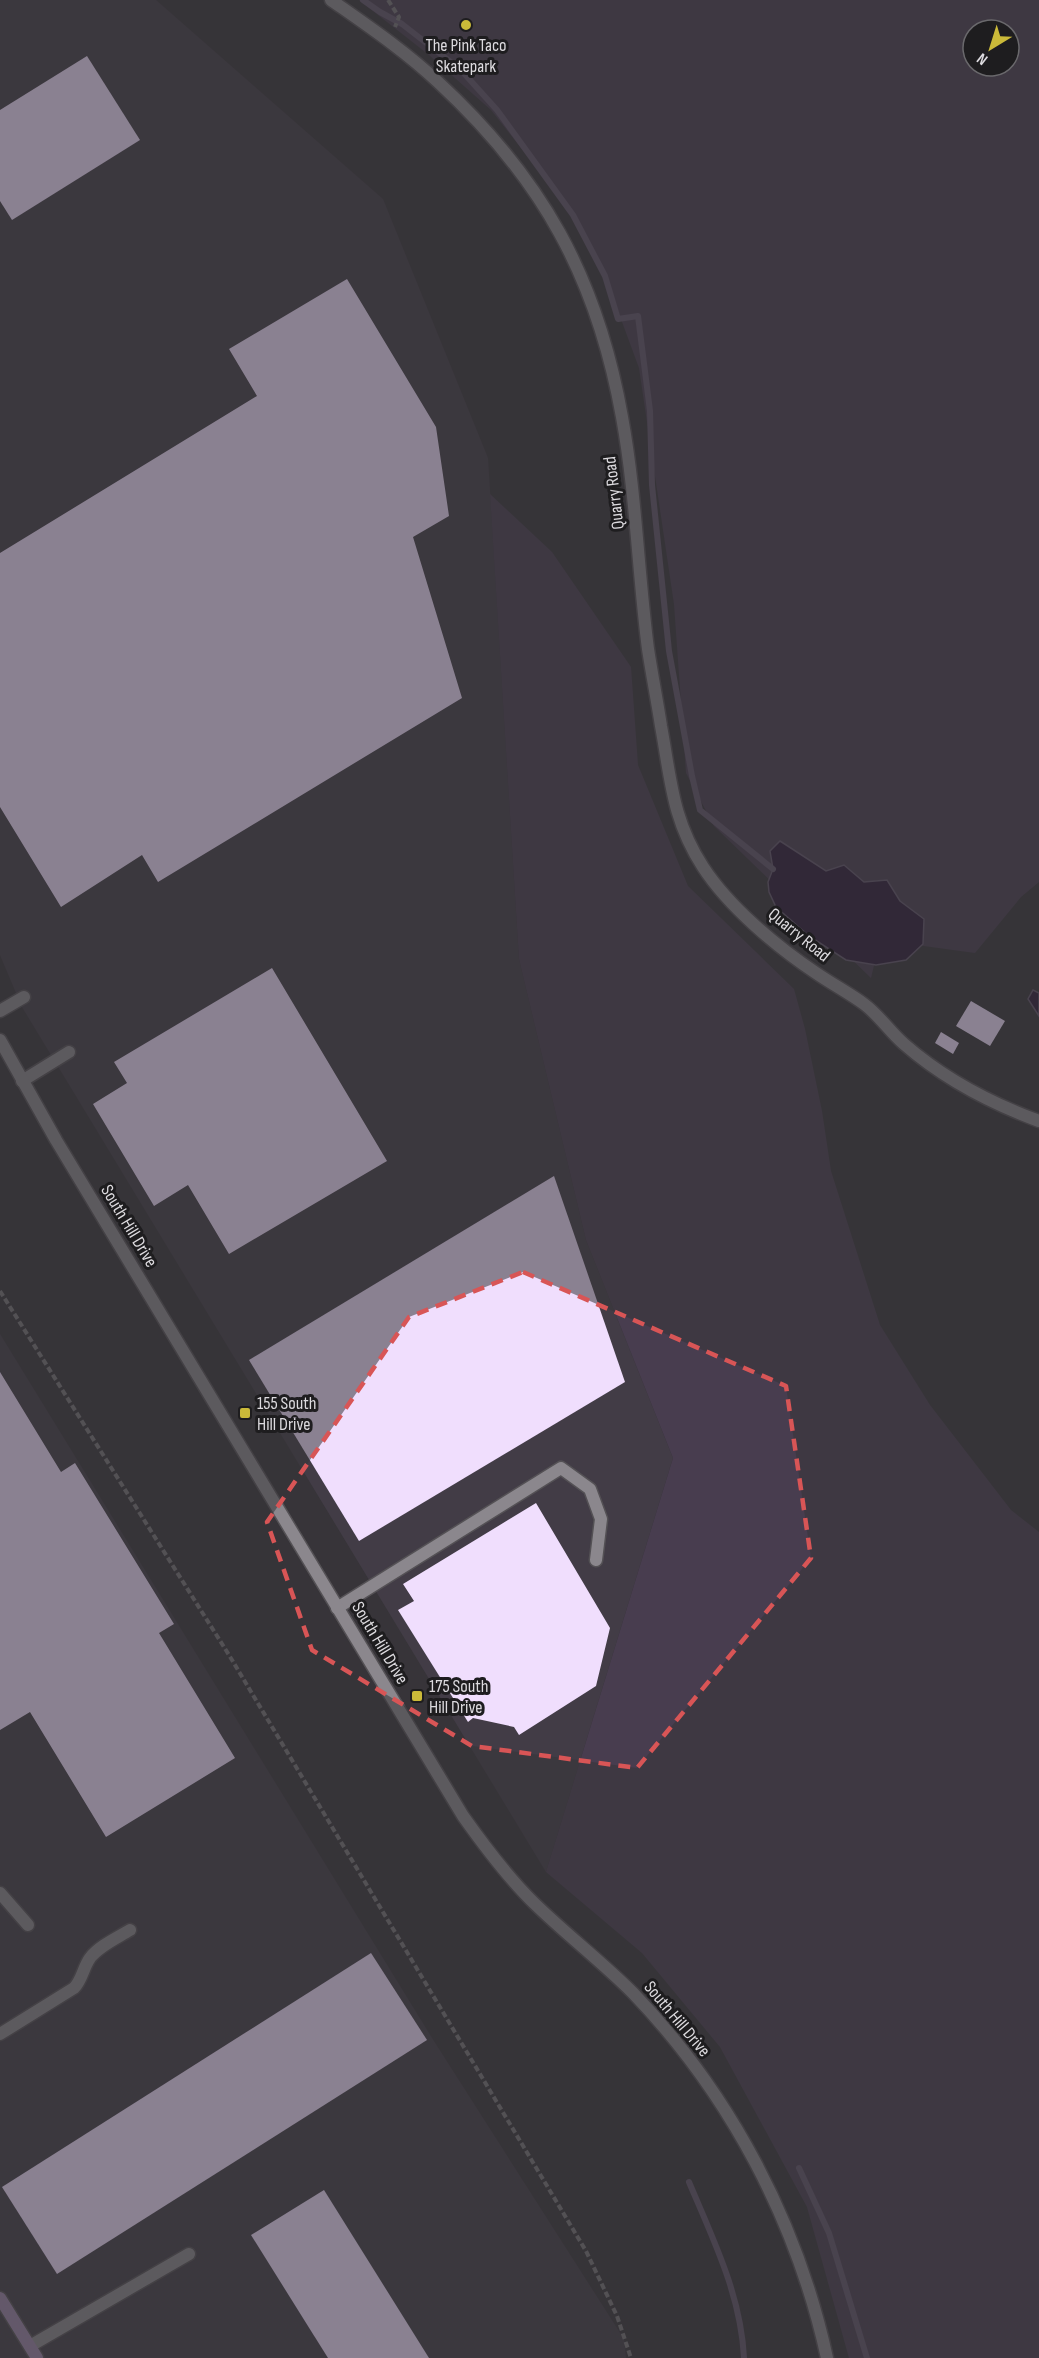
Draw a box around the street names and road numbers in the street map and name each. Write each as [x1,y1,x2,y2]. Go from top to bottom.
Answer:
street label: Quarry Road [599,455,629,531]
street label: Quarry Road [764,904,834,966]
street label: South Hill Drive [96,1181,162,1271]
street label: South Hill Drive [347,1598,413,1688]
street label: South Hill Drive [639,1977,715,2061]

